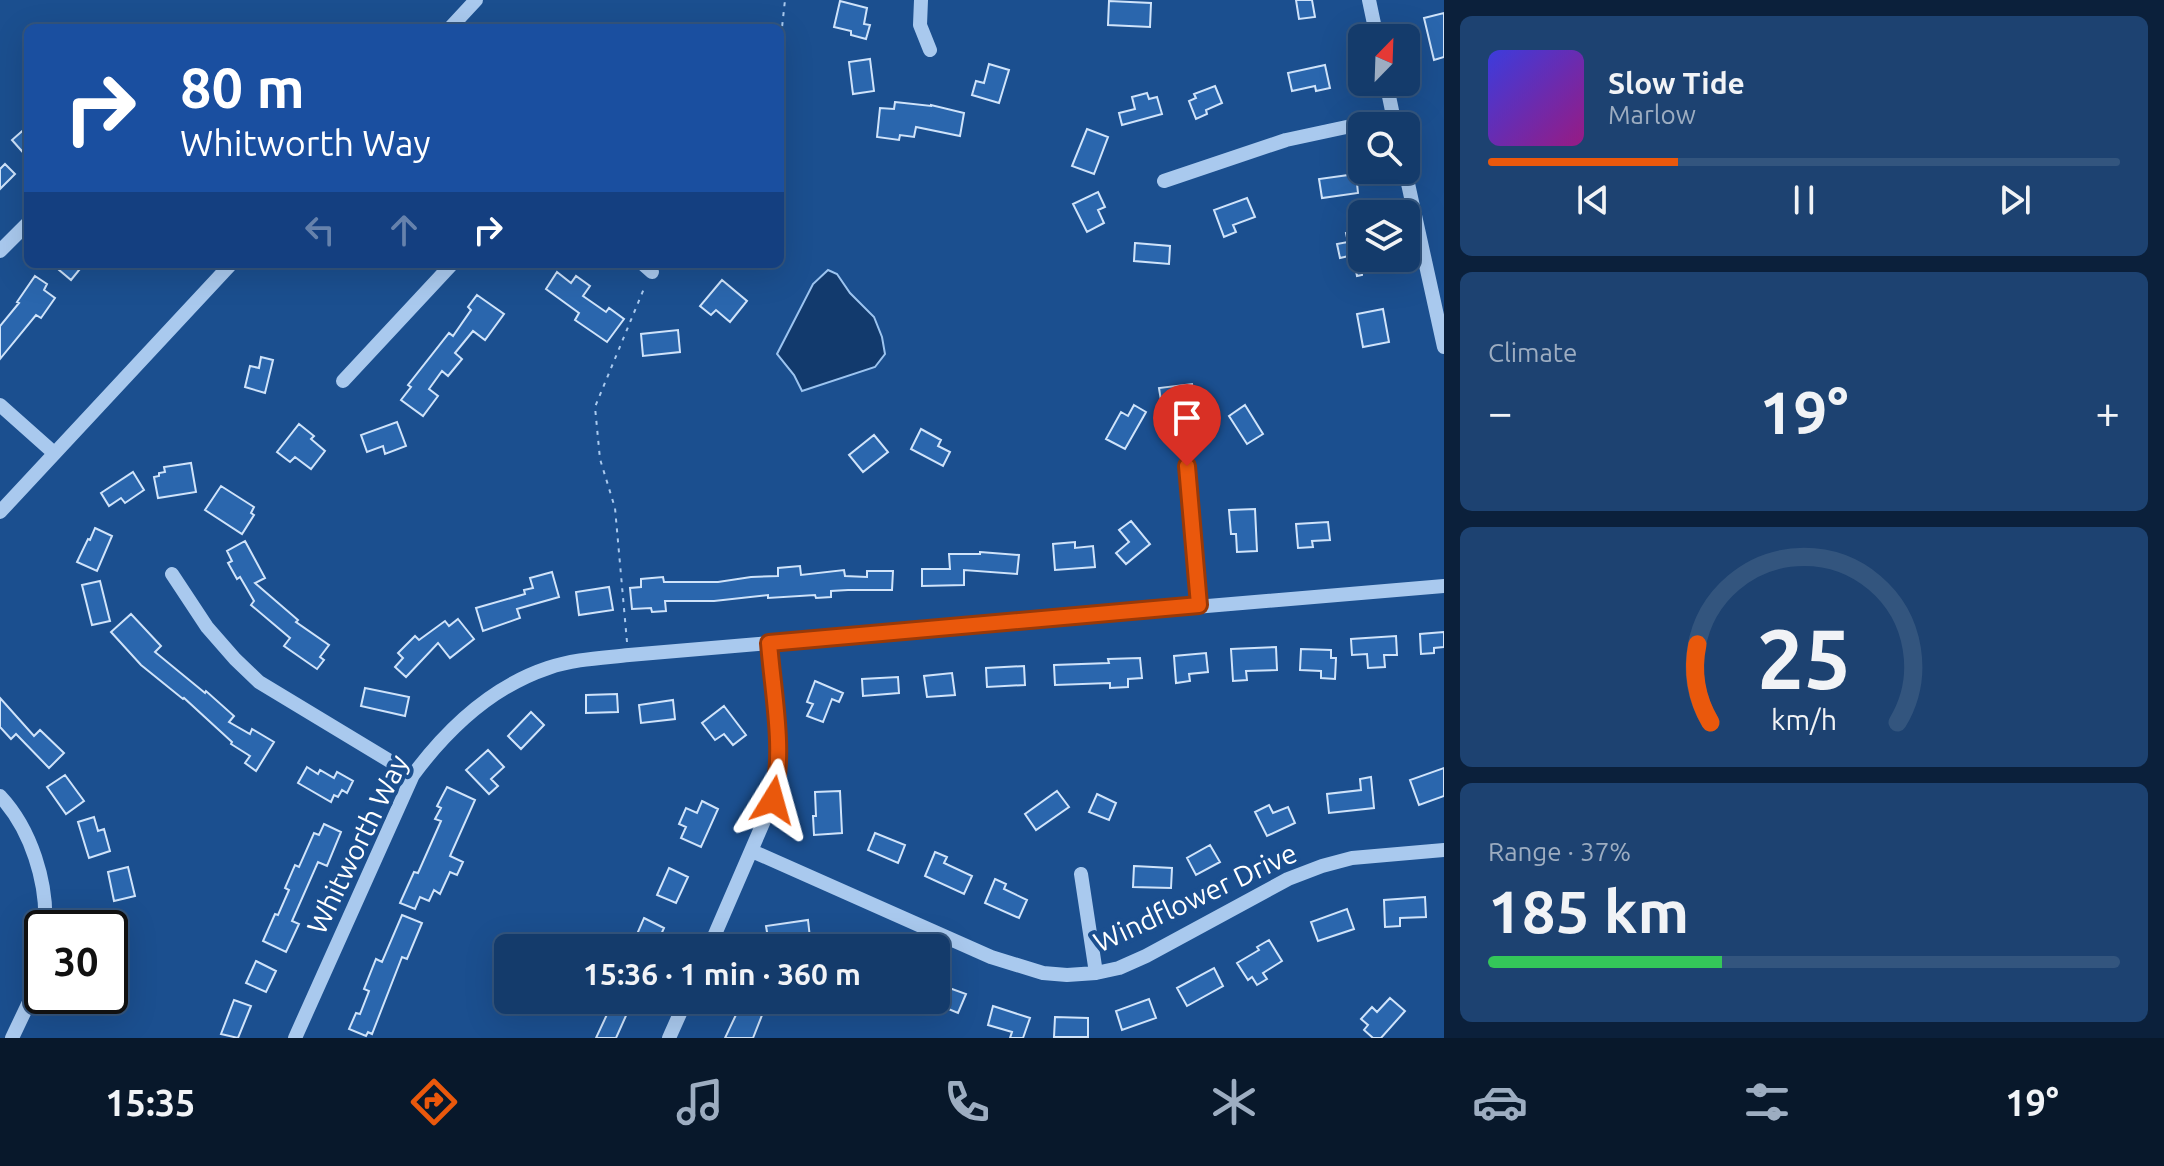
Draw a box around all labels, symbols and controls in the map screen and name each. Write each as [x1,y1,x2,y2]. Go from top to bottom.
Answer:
north arrow [1348,24,1420,96]
map controls [1348,24,1420,272]
icon: right [48,56,152,160]
text: 80 m [180,56,305,119]
text: Slow Tide [1608,66,1745,100]
text: Marlow [1608,100,1696,129]
button: search [1348,112,1420,184]
text: Whitworth Way [180,122,431,163]
icon: previous [1571,178,1615,222]
icon: pause [1782,178,1826,222]
icon: next [1993,178,2037,222]
button: layers [1348,200,1420,272]
icon: left [298,208,342,252]
icon: ahead [382,208,426,252]
icon: right [466,208,510,252]
text: Climate [1488,338,1577,367]
text: 19° [1760,378,1848,445]
pin [1153,384,1221,466]
text: − [1488,387,1513,436]
text: + [2095,387,2120,436]
icon: arrive [1165,396,1209,440]
text: 25 [1757,610,1851,704]
text: km/h [1771,703,1837,735]
street label: Whitworth Way [300,750,414,938]
position arrow [731,758,815,842]
street label: Windflower Drive [1089,836,1301,958]
text: Range · 37% [1488,837,1631,866]
text: 185 km [1488,877,1689,944]
speed limit sign: 30 [24,910,128,1014]
text: 15:36 · 1 min · 360 m [583,957,861,991]
icon: directions [406,1074,462,1130]
icon: music [672,1074,728,1130]
icon: phone [939,1074,995,1130]
icon: climate [1206,1074,1262,1130]
icon: car [1472,1074,1528,1130]
icon: filters [1739,1074,1795,1130]
text: 15:35 [105,1082,195,1123]
text: 19° [2005,1082,2059,1123]

